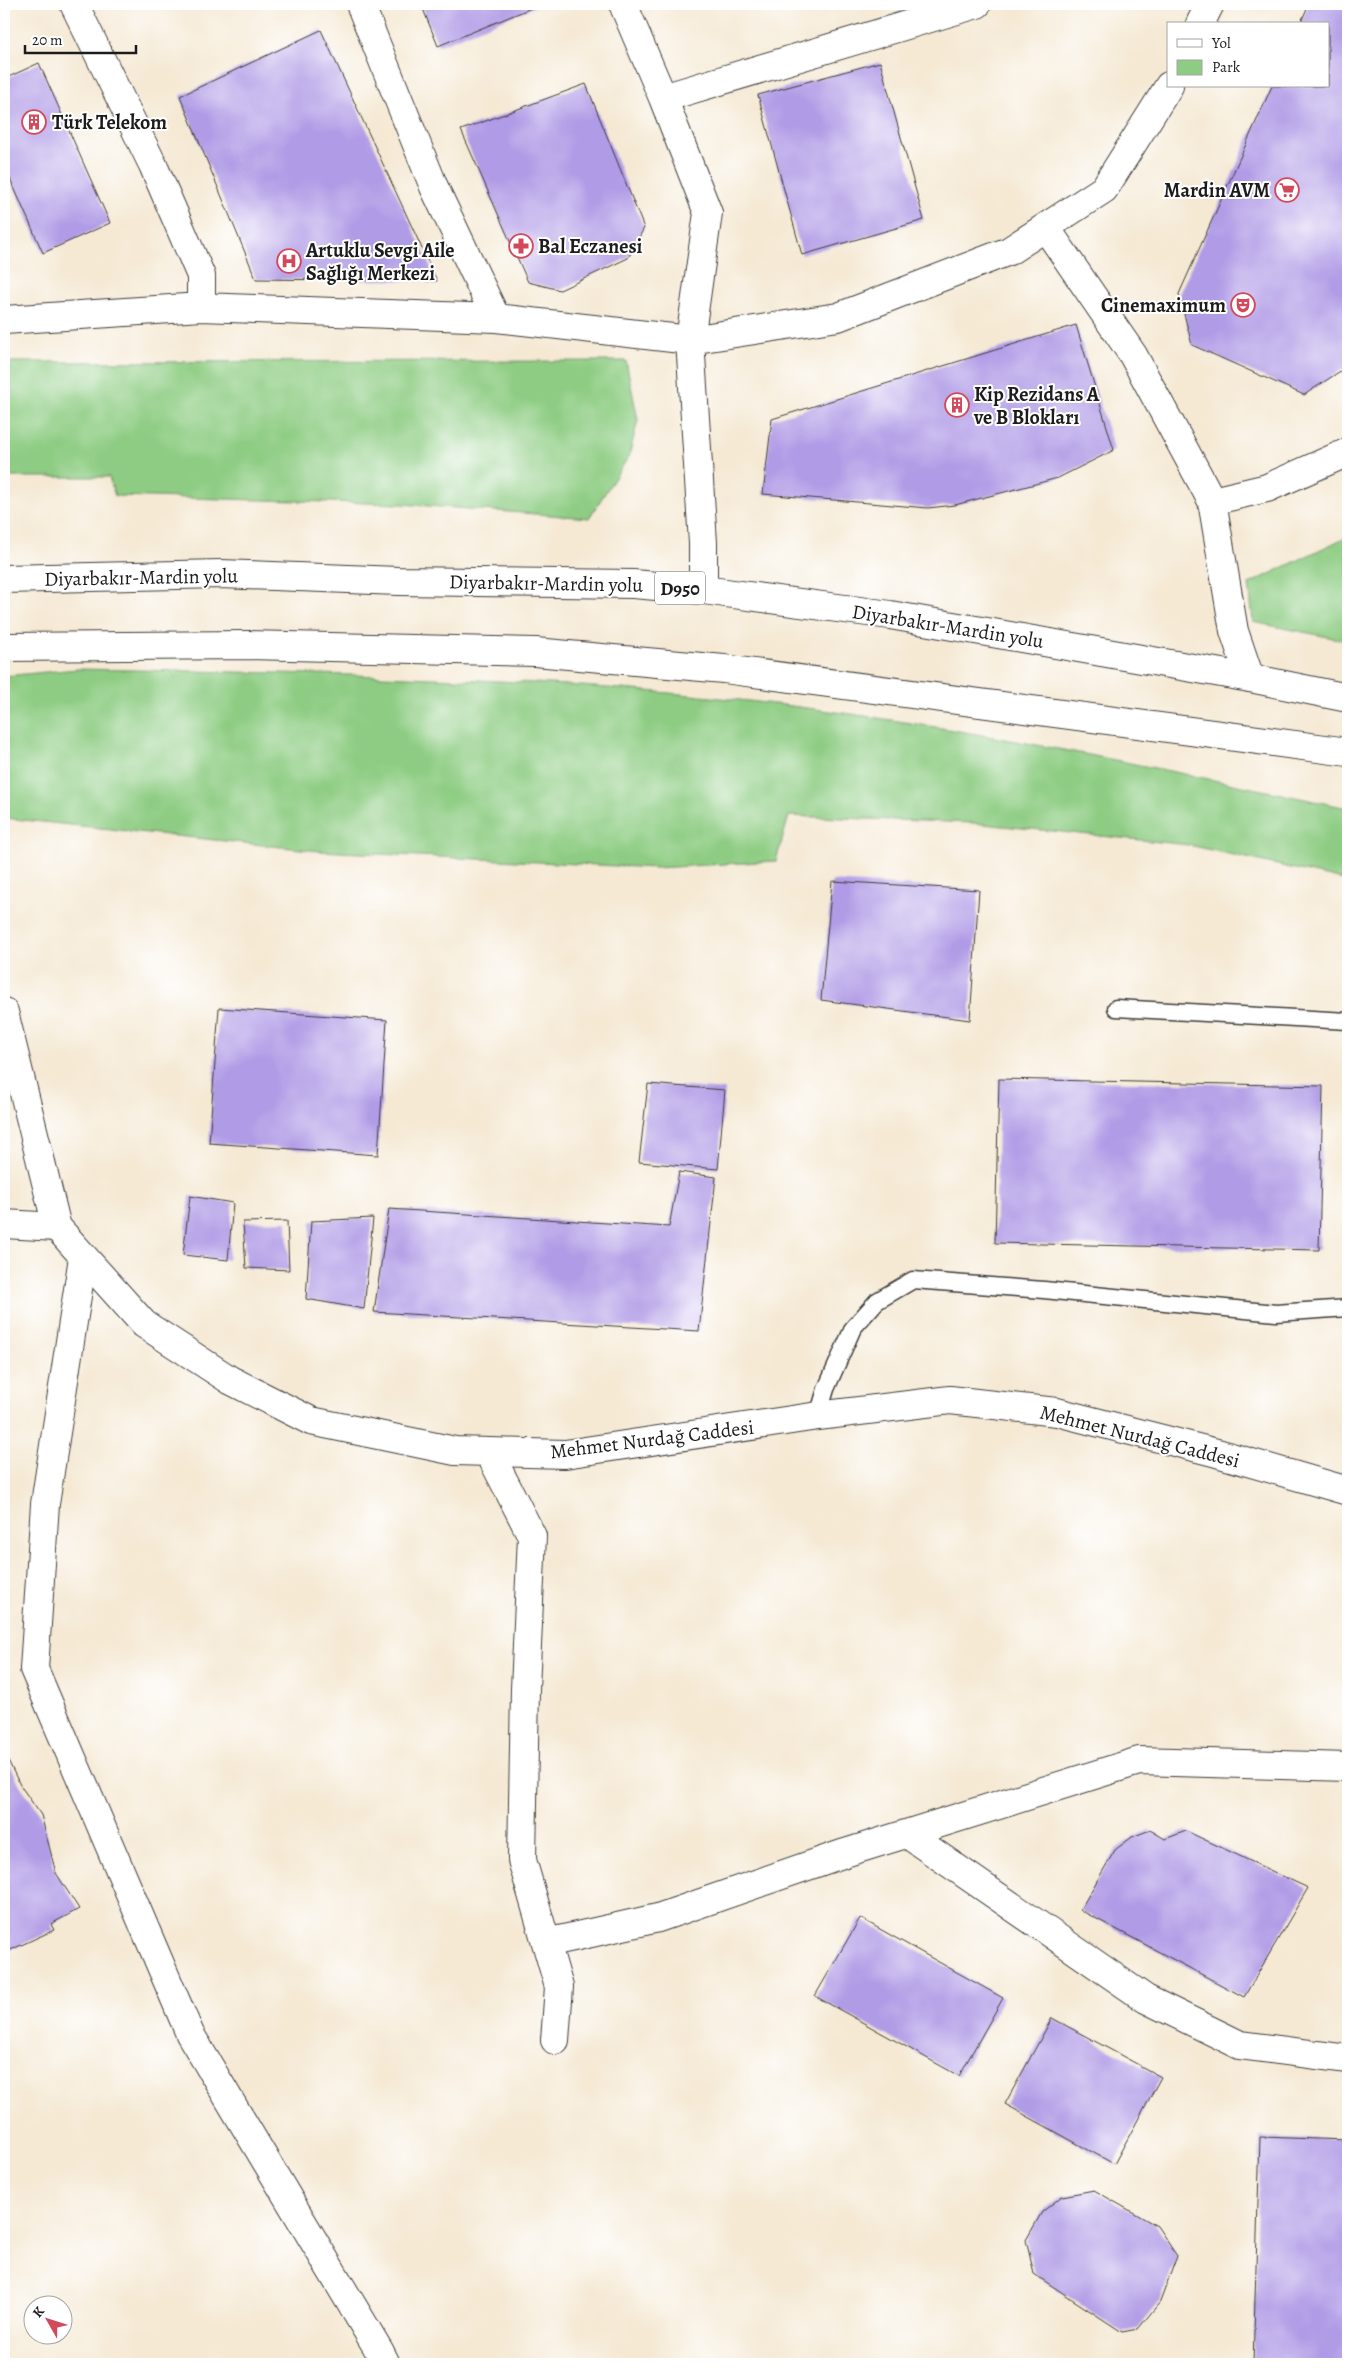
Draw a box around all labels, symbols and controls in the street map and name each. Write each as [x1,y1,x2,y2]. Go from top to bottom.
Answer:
scale bar [25,22,136,54]
legend [1167,22,1330,88]
text: 20 m [32,30,63,50]
text: Yol [1211,33,1231,53]
text: Park [1212,57,1241,77]
building icon: Türk Telekom [21,109,47,135]
place label: Türk Telekom [52,109,167,136]
place label: Mardin AVM [1164,177,1270,204]
supermarket icon: Mardin AVM [1274,177,1300,203]
pharmacy icon: Bal Eczanesi [508,233,534,259]
place label: Bal Eczanesi [538,233,643,260]
place label: Artuklu Sevgi Aile Sağlığı Merkezi [305,237,455,287]
hospital icon: Artuklu Sevgi Aile Sağlığı Merkezi [276,248,302,274]
place label: Cinemaximum [1101,292,1226,319]
theatre icon: Cinemaximum [1230,292,1256,318]
place label: Kip Rezidans A ve B Blokları [973,381,1100,431]
building icon: Kip Rezidans A ve B Blokları [944,392,970,418]
street label: Diyarbakır-Mardin yolu [44,562,238,593]
street label: Diyarbakır-Mardin yolu [449,568,643,599]
road number: D950 [655,572,705,604]
street label: Diyarbakır-Mardin yolu [850,598,1046,655]
street label: Mehmet Nurdağ Caddesi [1037,1399,1243,1474]
street label: Mehmet Nurdağ Caddesi [549,1414,755,1465]
north arrow [22,2296,72,2346]
text: K [28,2302,49,2322]

